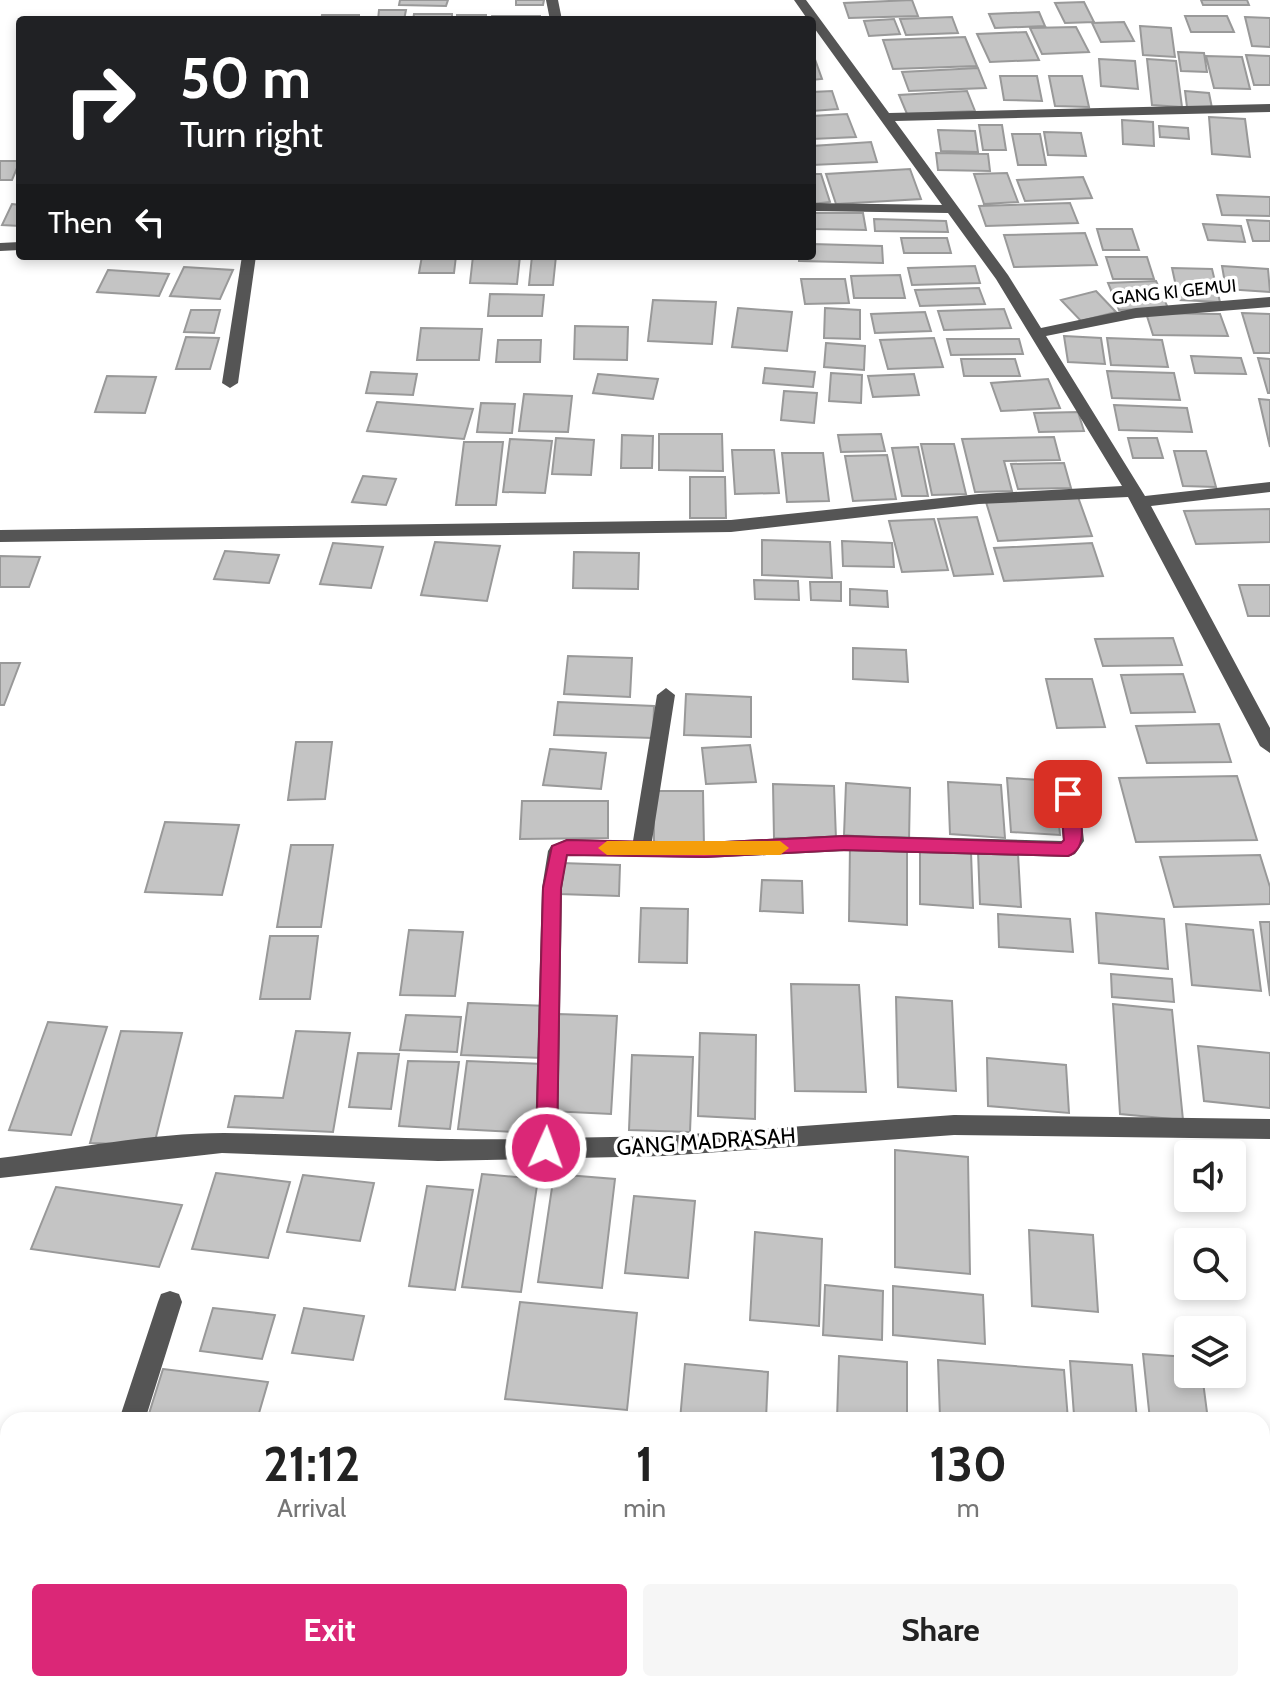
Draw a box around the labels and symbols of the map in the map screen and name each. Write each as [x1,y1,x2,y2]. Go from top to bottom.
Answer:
street label: GANG KI GEMUI [1111,275,1237,309]
pin [1034,760,1102,828]
position arrow [504,1106,588,1190]
street label: GANG MADRASAH [615,1122,797,1161]

